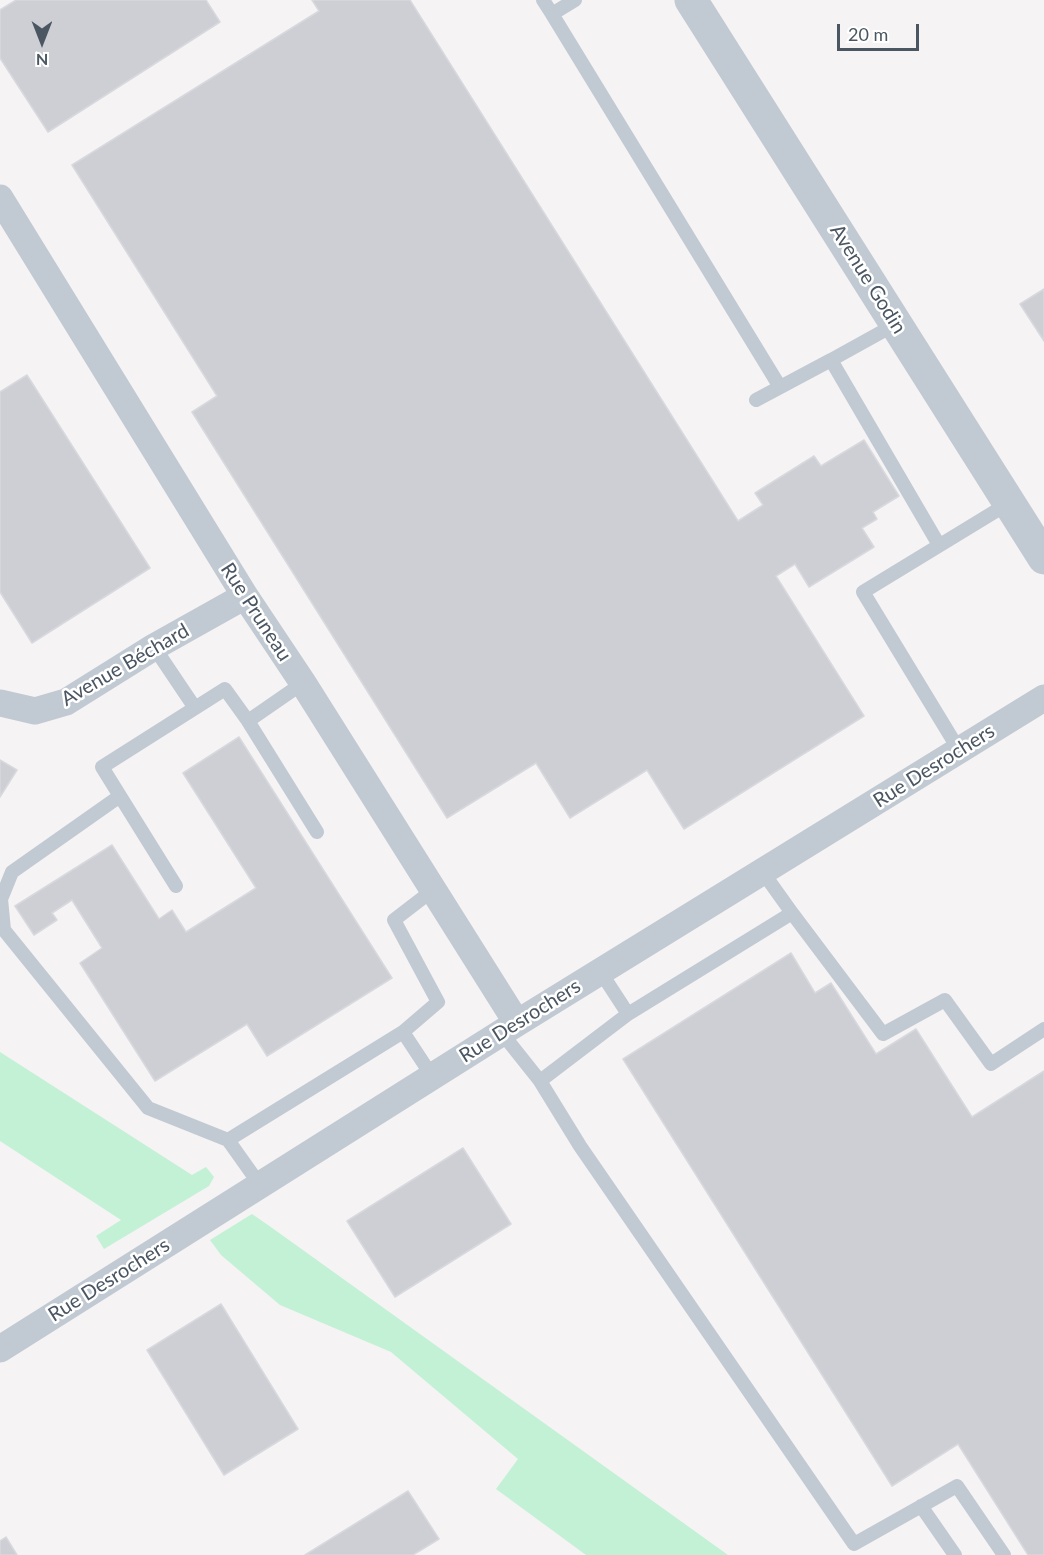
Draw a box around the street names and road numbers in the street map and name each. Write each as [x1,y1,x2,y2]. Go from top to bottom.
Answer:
street label: Avenue Godin [825,220,911,338]
street label: Rue Pruneau [215,558,297,666]
street label: Avenue Béchard [57,619,193,711]
street label: Rue Desrochers [869,719,999,813]
street label: Rue Desrochers [455,974,585,1068]
street label: Rue Desrochers [44,1233,174,1327]

